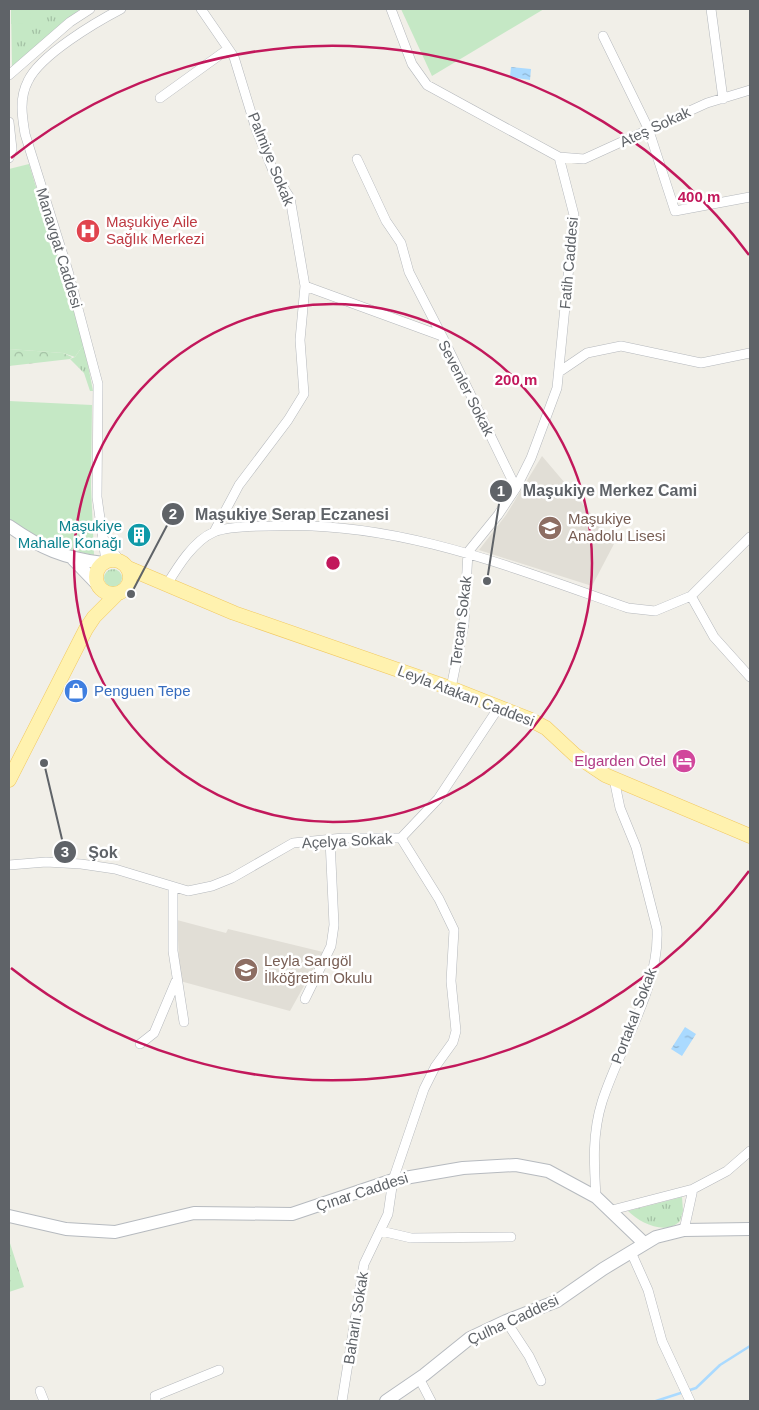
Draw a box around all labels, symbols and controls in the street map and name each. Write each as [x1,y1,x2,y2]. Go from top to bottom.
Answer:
street label: Ateş Sokak [617,103,693,150]
street label: Palmiye Sokak [245,110,298,208]
street label: Manavgat Caddesi [33,186,86,310]
text: 400 m [678,188,720,205]
place label: Maşukiye Aile Sağlık Merkezi [106,213,204,247]
street label: Fatih Caddesi [556,216,581,310]
hospital icon: Maşukiye Aile Sağlık Merkezi [75,218,101,244]
street label: Sevenler Sokak [435,337,498,439]
text: 200 m [495,371,537,388]
callout: Maşukiye Merkez Cami [488,475,708,506]
text: 1 [497,482,505,499]
text: Maşukiye Merkez Cami [523,482,697,499]
callout: Maşukiye Serap Eczanesi [160,499,399,530]
text: 2 [169,505,177,522]
text: Maşukiye Serap Eczanesi [195,506,389,523]
place label: Maşukiye Anadolu Lisesi [568,510,666,544]
school or university icon: Maşukiye Anadolu Lisesi [537,515,563,541]
place label: Maşukiye Mahalle Konağı [18,517,122,551]
building icon: Maşukiye Mahalle Konağı [126,522,152,548]
centre of rings [324,554,342,572]
street label: Tercan Sokak [447,574,475,667]
street label: Leyla Atakan Caddesi [395,662,537,729]
shop icon: Penguen Tepe [63,678,89,704]
place label: Penguen Tepe [94,682,190,699]
hotel icon: Elgarden Otel [671,748,697,774]
place label: Elgarden Otel [574,752,666,769]
street label: Açelya Sokak [301,830,393,851]
callout: Şok [53,836,127,867]
text: 3 [61,843,69,860]
text: Şok [88,844,118,861]
place label: Leyla Sarıgöl İlköğretim Okulu [264,952,372,986]
school or university icon: Leyla Sarıgöl İlköğretim Okulu [233,957,259,983]
street label: Portakal Sokak [608,965,660,1066]
street label: Çınar Caddesi [314,1169,410,1214]
street label: Baharlı Sokak [340,1270,371,1365]
street label: Çulha Caddesi [465,1291,561,1348]

